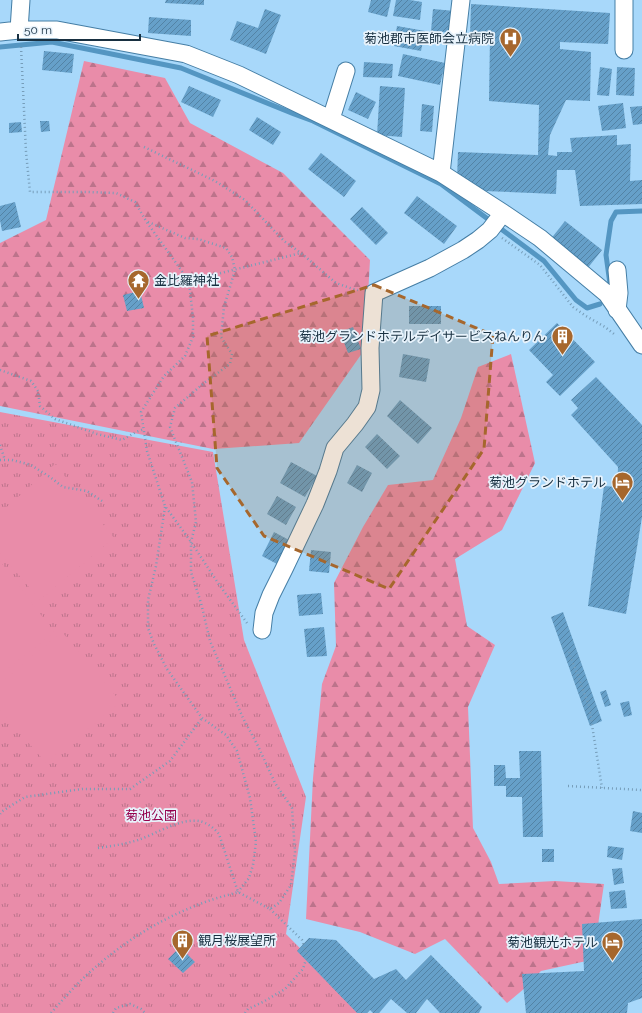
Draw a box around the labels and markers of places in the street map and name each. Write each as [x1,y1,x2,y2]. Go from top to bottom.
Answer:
hospital icon: 菊池郡市医師会立病院 [497,25,523,58]
place label: 菊池郡市医師会立病院 [364,31,494,46]
temple icon: 金比羅神社 [126,267,152,300]
place label: 金比羅神社 [154,273,219,288]
building icon: 菊池グランドホテルデイサービスねんりん [549,323,575,356]
place label: 菊池グランドホテルデイサービスねんりん [299,329,546,344]
hotel icon: 菊池グランドホテル [609,469,635,502]
place label: 菊池グランドホテル [489,475,606,490]
building icon: 観月桜展望所 [169,927,195,960]
hotel icon: 菊池観光ホテル [600,929,626,962]
place label: 観月桜展望所 [198,933,276,948]
place label: 菊池観光ホテル [507,935,598,950]

